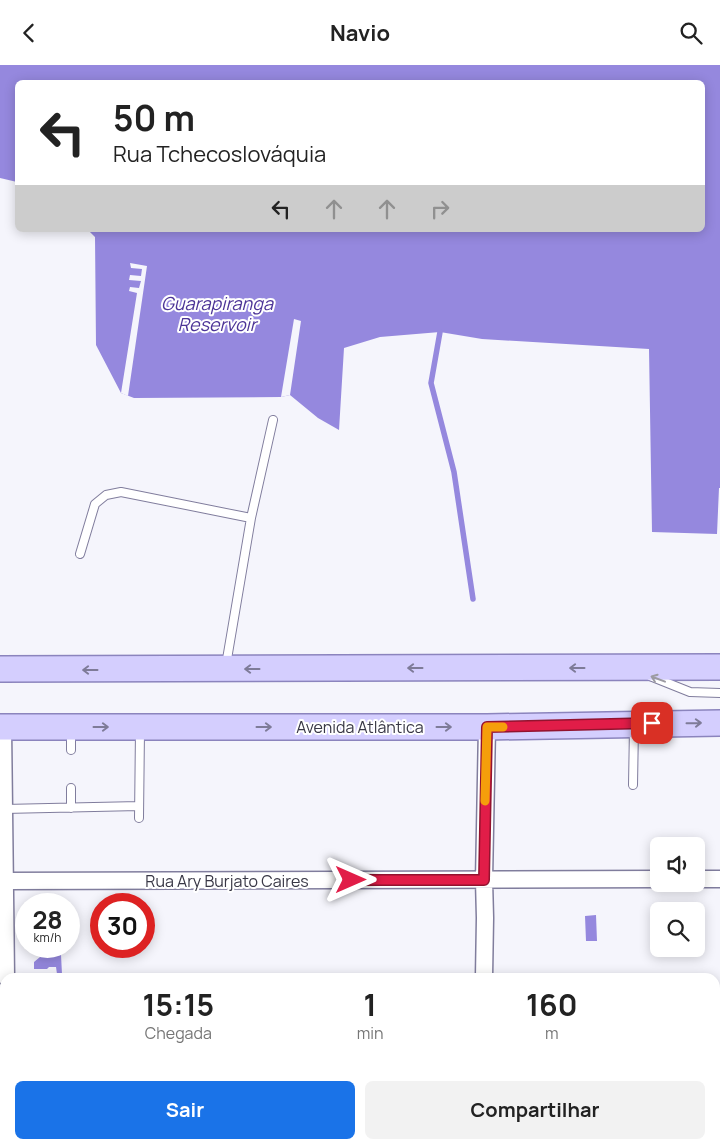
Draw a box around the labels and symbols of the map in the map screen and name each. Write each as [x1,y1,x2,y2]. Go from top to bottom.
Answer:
water label: Guarapiranga Reservoir [161,291,274,336]
one-way arrow [407,663,423,673]
one-way arrow [569,663,585,672]
one-way arrow [244,664,260,674]
one-way arrow [82,665,98,675]
one-way arrow [651,674,666,684]
pin [631,702,673,744]
street label: Avenida Atlântica [296,716,424,738]
one-way arrow [685,718,701,728]
one-way arrow [92,722,109,732]
one-way arrow [255,722,271,732]
one-way arrow [435,722,451,732]
position arrow [324,853,376,905]
street label: Rua Ary Burjato Caires [145,870,309,892]
speed limit sign: 30 [90,893,155,958]

